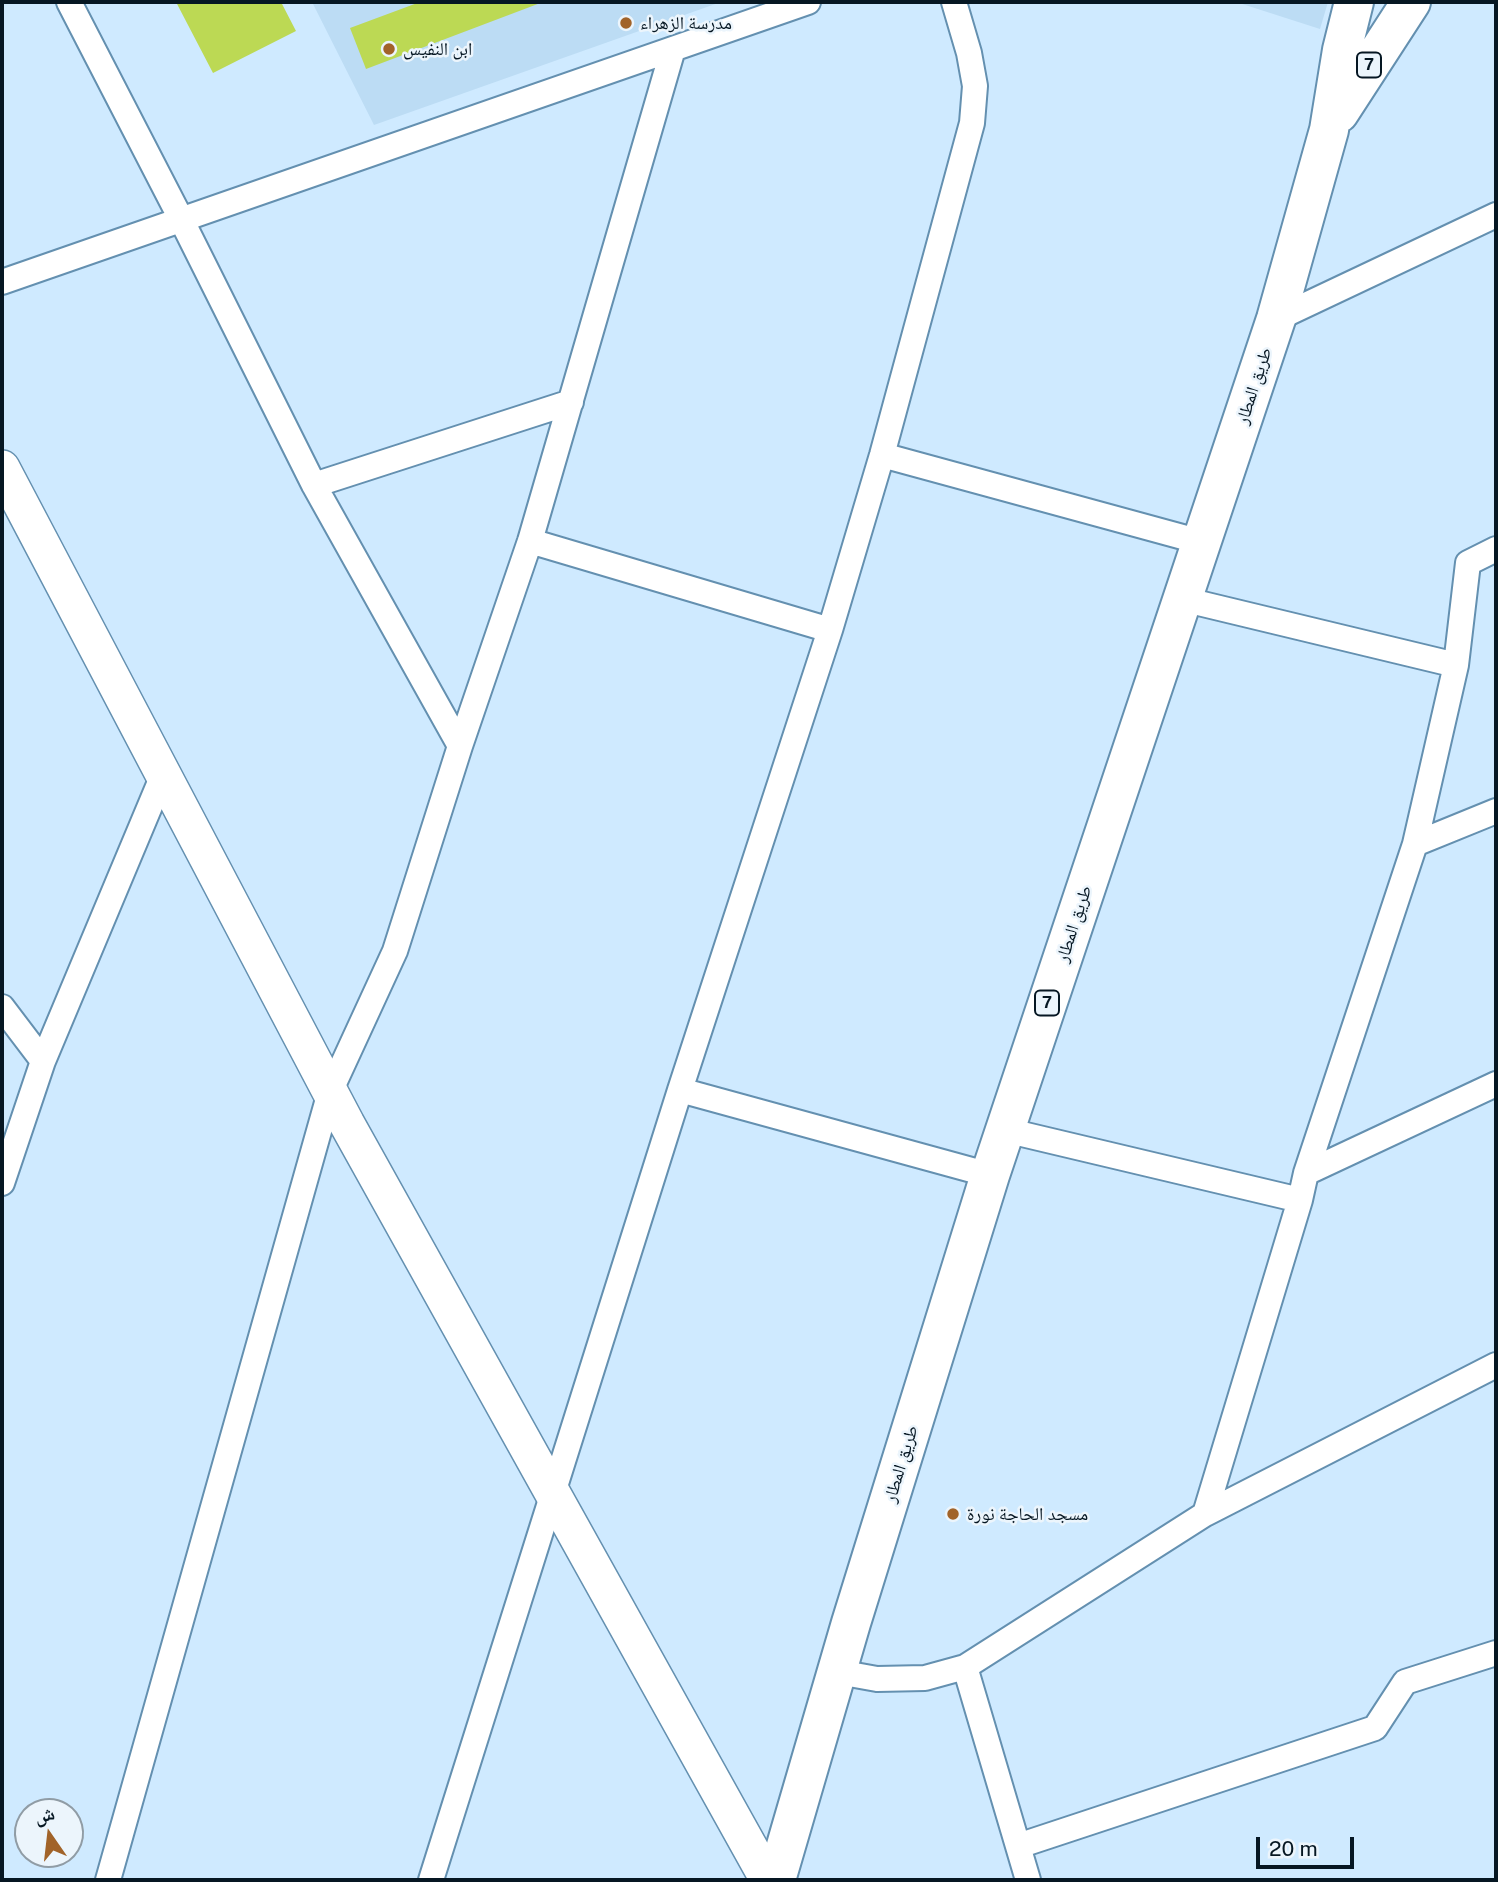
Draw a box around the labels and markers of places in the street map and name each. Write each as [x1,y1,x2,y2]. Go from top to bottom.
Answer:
place label: مدرسة الزهراء [640,12,732,34]
marker: مدرسة الزهراء [618,15,634,31]
place label: ابن النفيس [403,38,472,60]
marker: ابن النفيس [381,41,397,57]
place label: مسجد الحاجة نورة [967,1503,1088,1525]
marker: مسجد الحاجة نورة [945,1506,961,1522]

